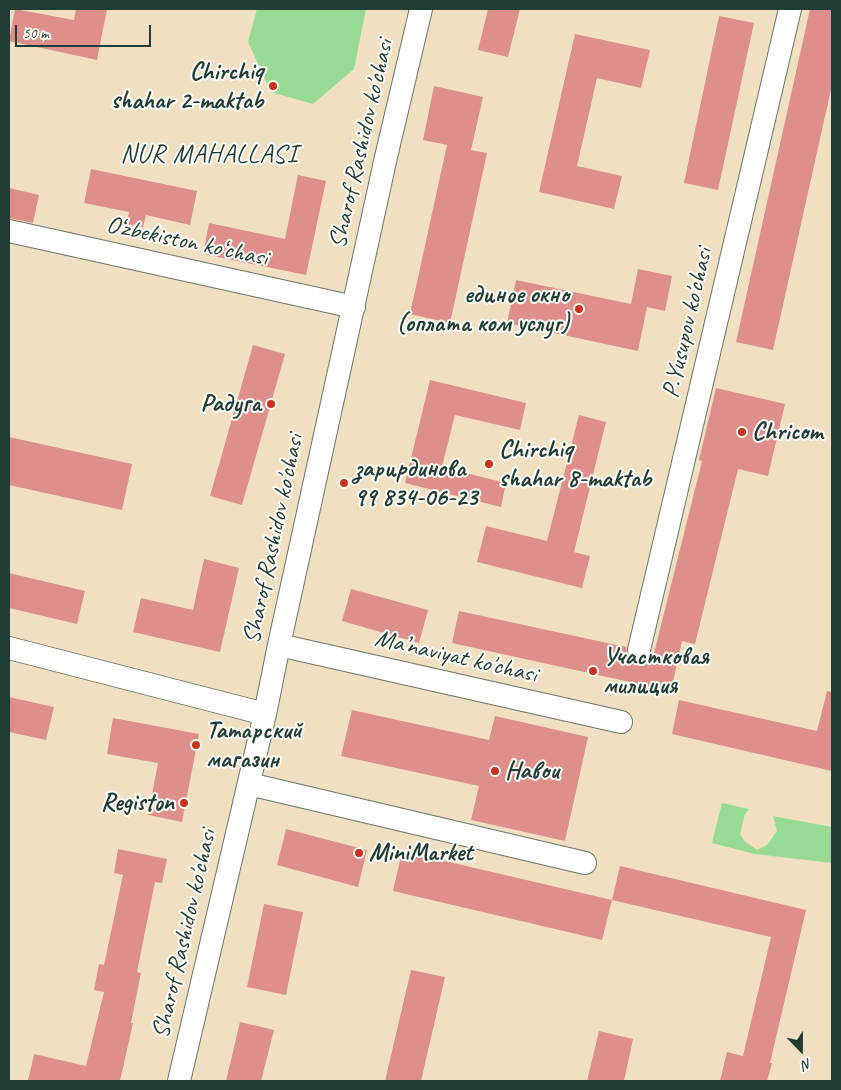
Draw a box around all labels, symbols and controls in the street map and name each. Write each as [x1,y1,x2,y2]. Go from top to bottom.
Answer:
scale bar [18,15,154,47]
text: 50 m [23,24,49,43]
street label: Sharof Rashidov ko'chasi [323,37,401,251]
place label: Chirchiq shahar 2-maktab [111,57,263,116]
marker: Chirchiq shahar 2-maktab [267,80,279,92]
district label: NUR MAHALLASI [119,139,299,171]
street label: O‘zbekiston ko‘chasi [103,210,271,274]
street label: P.Yusupov ko'chasi [656,245,720,401]
place label: единое окно (оплата ком услуг) [397,280,569,339]
marker: единое окно (оплата ком услуг) [573,303,585,315]
place label: Радуга [201,389,261,419]
marker: Радуга [265,398,277,410]
place label: Chricom [752,417,822,447]
marker: Chricom [736,426,748,438]
street label: Sharof Rashidov ko'chasi [237,432,311,646]
place label: Chirchiq shahar 8-maktab [499,435,651,494]
place label: зарирдинова 99 834-06-23 [354,454,478,513]
marker: Chirchiq shahar 8-maktab [483,458,495,470]
marker: зарирдинова 99 834-06-23 [338,477,350,489]
street label: Ma’naviyat ko'chasi [372,624,540,690]
place label: Участковая милиция [603,642,709,701]
marker: Участковая милиция [587,665,599,677]
place label: Татарский магазин [206,716,302,775]
marker: Татарский магазин [190,739,202,751]
place label: Навои [505,756,559,786]
marker: Навои [489,765,501,777]
place label: Registon [101,788,174,818]
marker: Registon [178,797,190,809]
street label: Sharof Rashidov ko'chasi [146,827,224,1041]
place label: MiniMarket [369,838,472,868]
marker: MiniMarket [353,847,365,859]
north arrow [776,1025,826,1075]
text: N [800,1055,814,1074]

